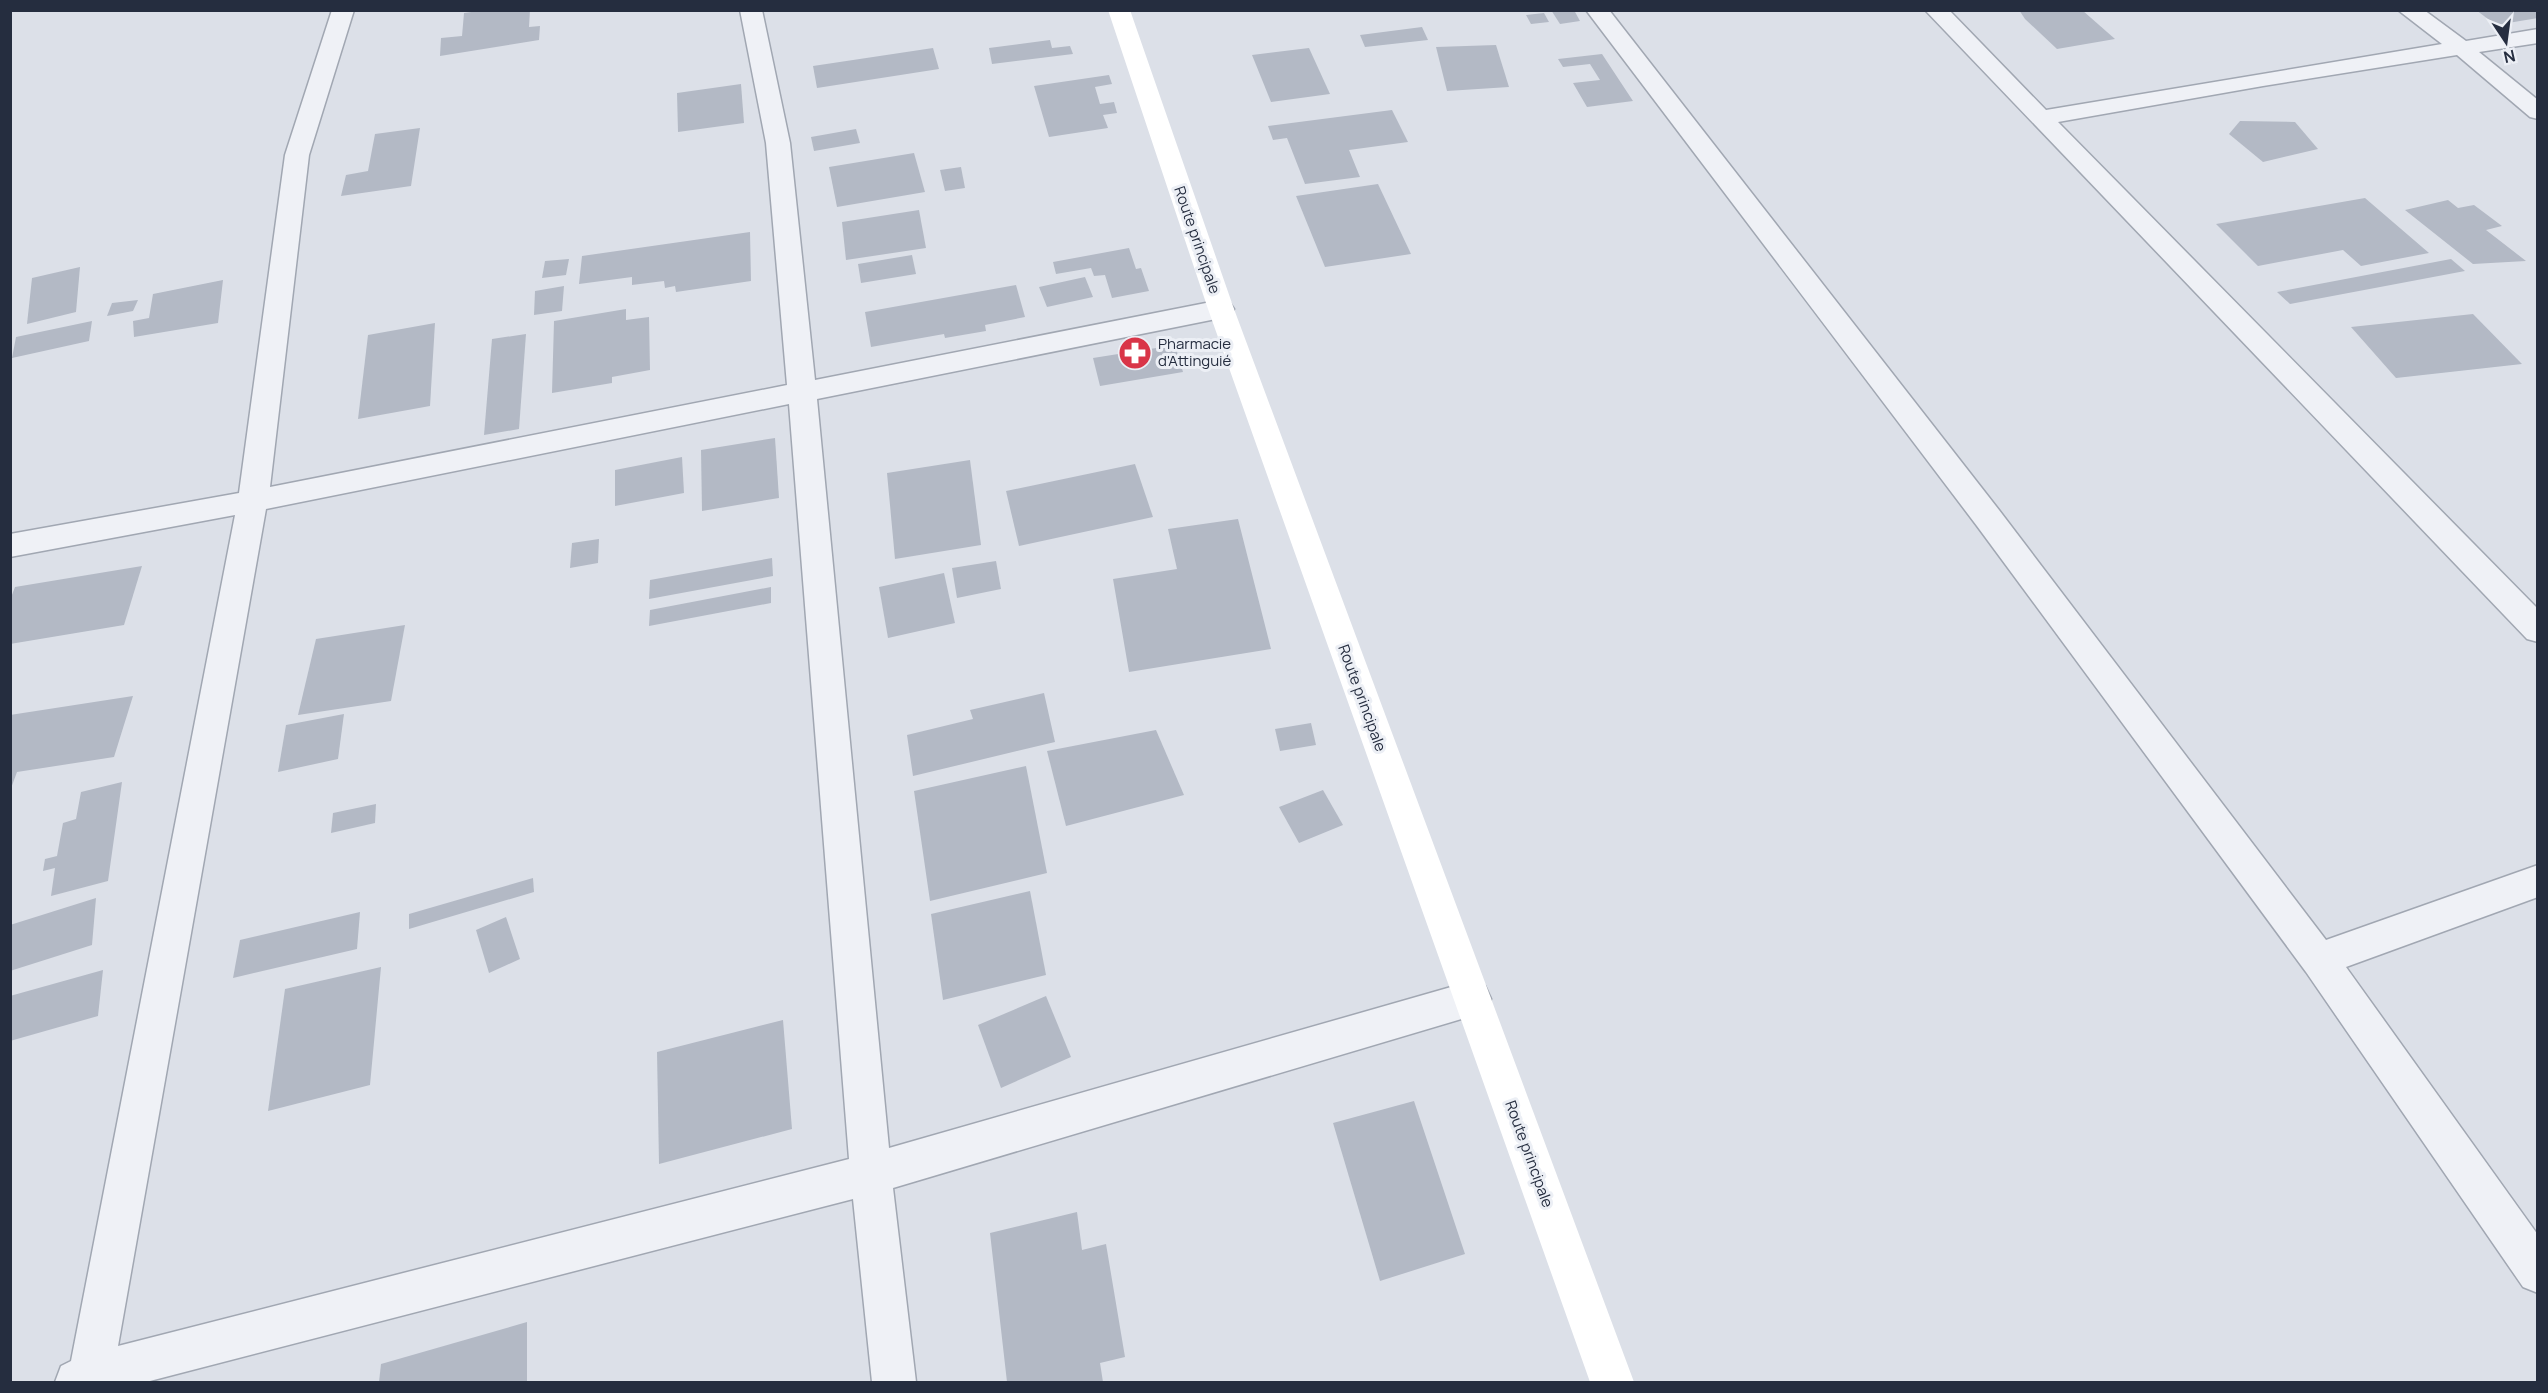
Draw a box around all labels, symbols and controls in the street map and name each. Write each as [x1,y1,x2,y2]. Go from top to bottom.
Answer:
north arrow [2476,12,2536,72]
text: N [2501,45,2517,69]
street label: Route principale [1169,183,1226,297]
place label: Pharmacie d'Attinguié [1158,333,1232,371]
pharmacy icon: Pharmacie d'Attinguié [1117,335,1153,371]
street label: Route principale [1333,641,1392,754]
street label: Route principale [1500,1097,1559,1210]

